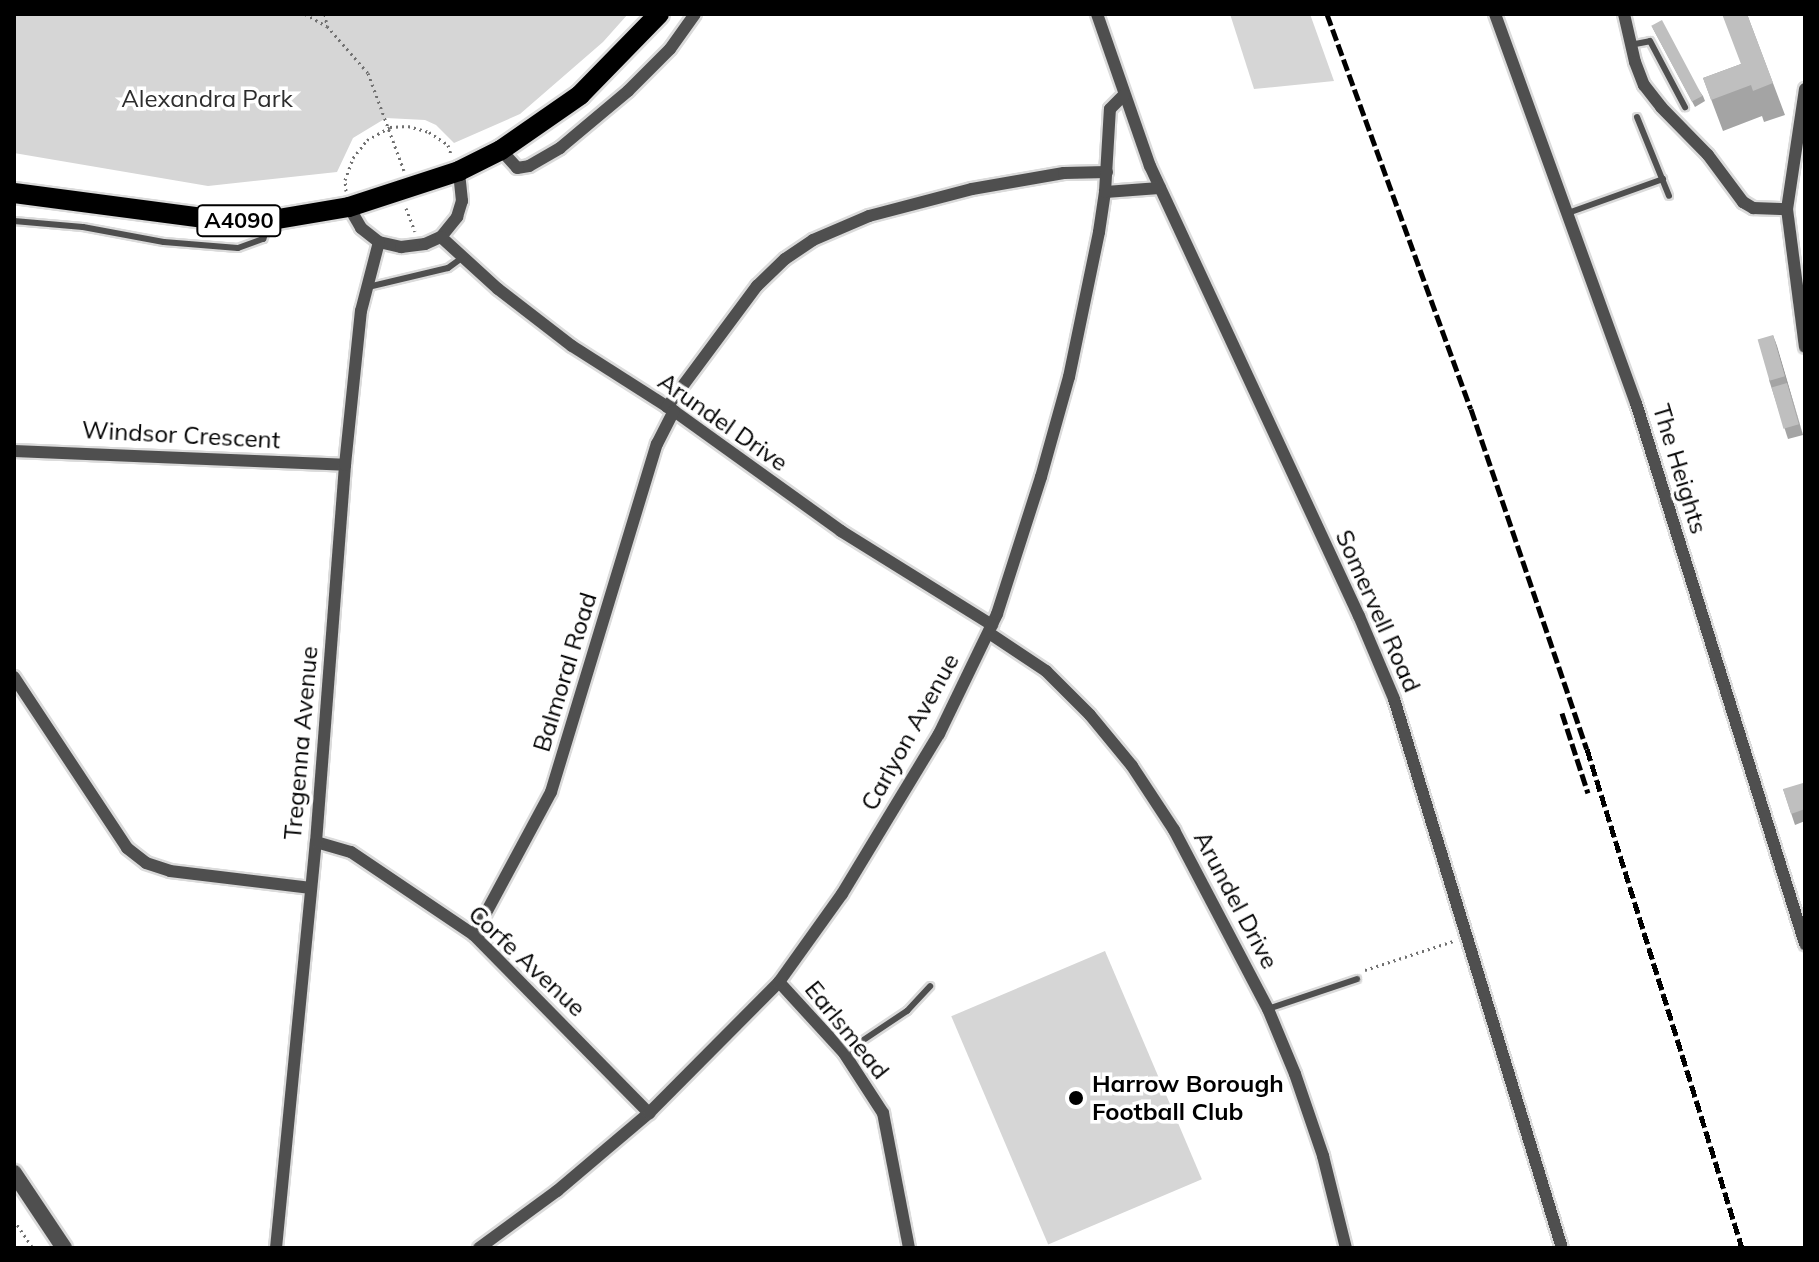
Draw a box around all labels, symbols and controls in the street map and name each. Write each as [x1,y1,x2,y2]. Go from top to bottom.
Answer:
park label: Alexandra Park [121,85,293,113]
road number: A4090 [195,203,283,239]
street label: Arundel Drive [653,367,793,477]
street label: The Heights [1647,401,1713,537]
street label: Windsor Crescent [81,415,281,455]
street label: Somervell Road [1329,525,1427,697]
street label: Balmoral Road [527,589,603,755]
street label: Tregenna Avenue [278,645,324,841]
street label: Carlyon Avenue [855,648,965,816]
street label: Arundel Drive [1188,826,1284,974]
street label: Corfe Avenue [463,900,591,1022]
street label: Earlsmead [799,975,895,1085]
place label: Harrow Borough Football Club [1092,1070,1284,1126]
marker: Harrow Borough Football Club [1067,1089,1085,1107]

